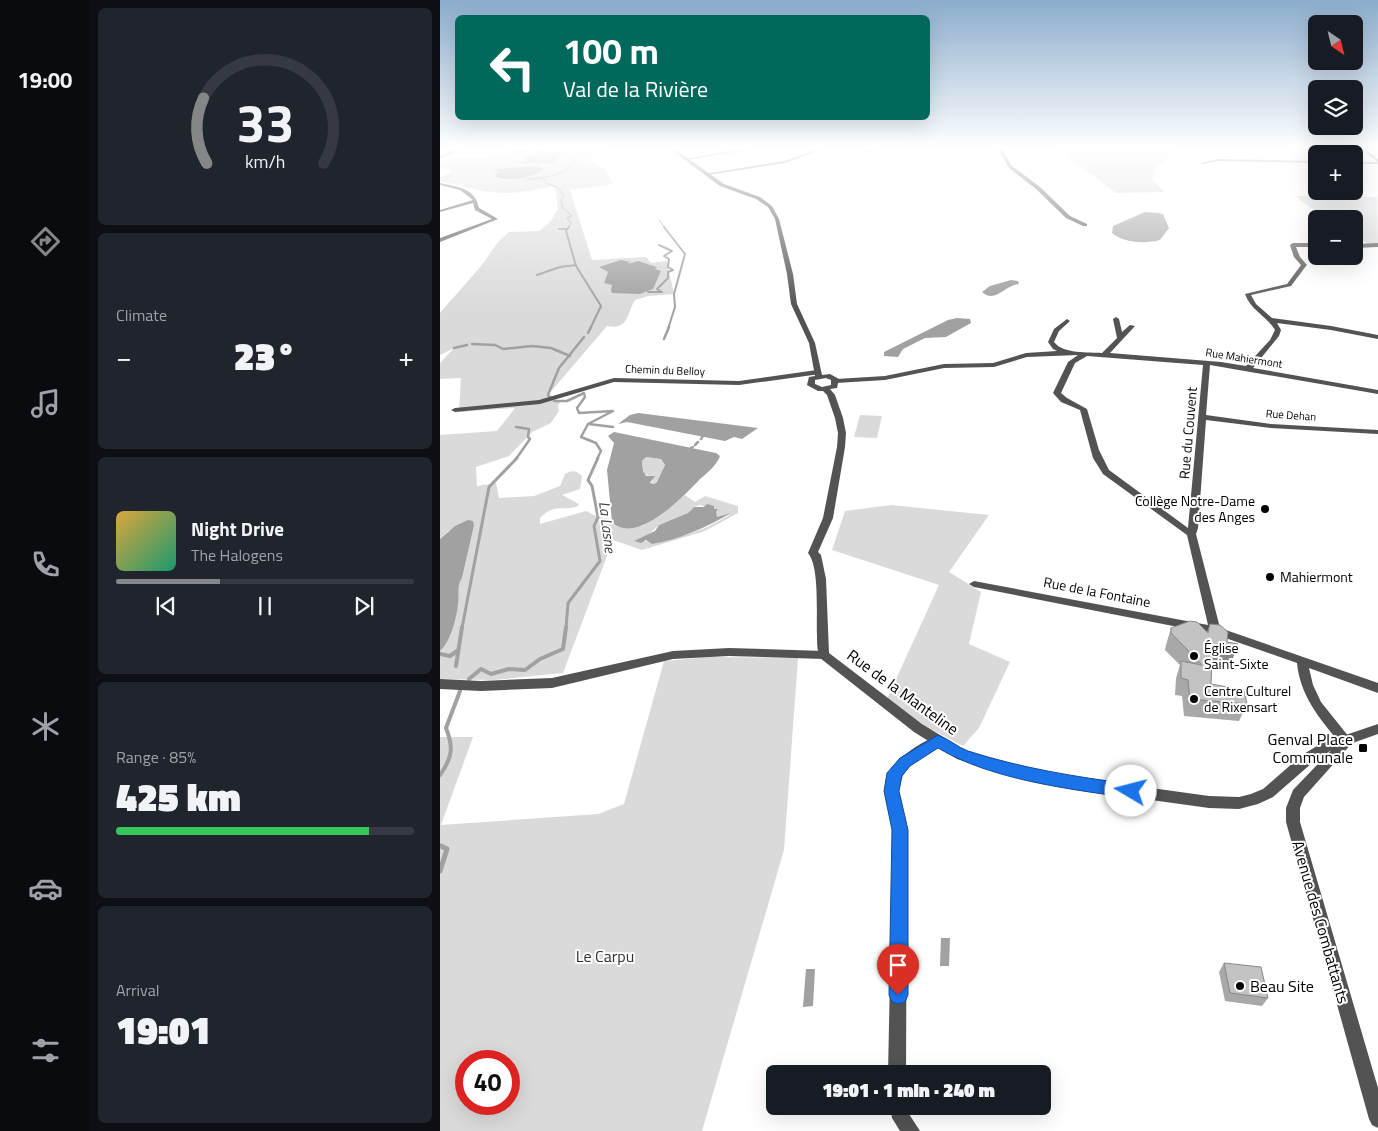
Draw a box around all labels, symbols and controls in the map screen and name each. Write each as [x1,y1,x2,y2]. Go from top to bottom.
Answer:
north arrow [1308,15,1362,70]
map controls [1308,15,1363,265]
text: 100 m [563,24,659,78]
icon: left [480,35,545,100]
text: 19:00 [18,63,72,97]
text: Val de la Rivière [563,72,708,106]
button: layers [1308,80,1363,135]
text: 33 [236,83,294,162]
button: + [1308,145,1363,200]
text: km/h [245,148,285,175]
button: − [1308,210,1363,265]
icon: directions [28,224,63,259]
text: Climate [116,303,167,327]
text: 23° [234,327,296,385]
text: − [116,335,132,378]
text: + [398,335,414,378]
street label: Rue Mahiermont [1204,344,1284,372]
street label: Chemin du Belloy [625,361,706,379]
icon: music [28,386,63,421]
street label: Rue du Couvent [1173,386,1202,480]
street label: Rue Dehan [1265,405,1317,425]
place label: Collège Notre-Dame des Anges [1135,490,1255,527]
water label: La Lasne [593,500,622,555]
marker: Collège Notre-Dame des Anges [1259,503,1271,515]
text: Night Drive [191,514,284,543]
text: The Halogens [191,543,283,567]
icon: phone [28,547,63,582]
place label: Mahiermont [1280,566,1353,587]
street label: Rue de la Fontaine [1042,571,1152,612]
marker: Mahiermont [1264,571,1276,583]
icon: previous [152,592,180,620]
icon: pause [251,592,279,620]
icon: next [350,592,378,620]
place label: Église Saint-Sixte [1204,637,1268,674]
street label: Rue de la Manteline [842,643,964,741]
marker: Église Saint-Sixte [1188,650,1200,662]
place label: Centre Culturel de Rixensart [1204,680,1291,717]
marker: Centre Culturel de Rixensart [1188,693,1200,705]
icon: climate [28,709,63,744]
place label: Genval Place Communale [1268,727,1353,769]
marker: Genval Place Communale [1357,742,1369,754]
text: Range · 85% [116,745,196,769]
position arrow [1104,764,1156,816]
text: 425 km [116,768,241,826]
street label: Avenue des Combattants [1286,838,1356,1006]
icon: car [28,871,63,906]
park label: Le Carpu [576,944,634,968]
pin [877,944,919,995]
icon: arrive [884,951,912,979]
place label: Beau Site [1250,974,1314,998]
text: Arrival [116,978,159,1002]
marker: Beau Site [1234,980,1246,992]
text: 19:01 [116,1001,211,1059]
icon: filters [28,1033,63,1068]
speed limit sign: 40 [455,1050,520,1115]
text: 19:01 · 1 min · 240 m [822,1075,995,1104]

